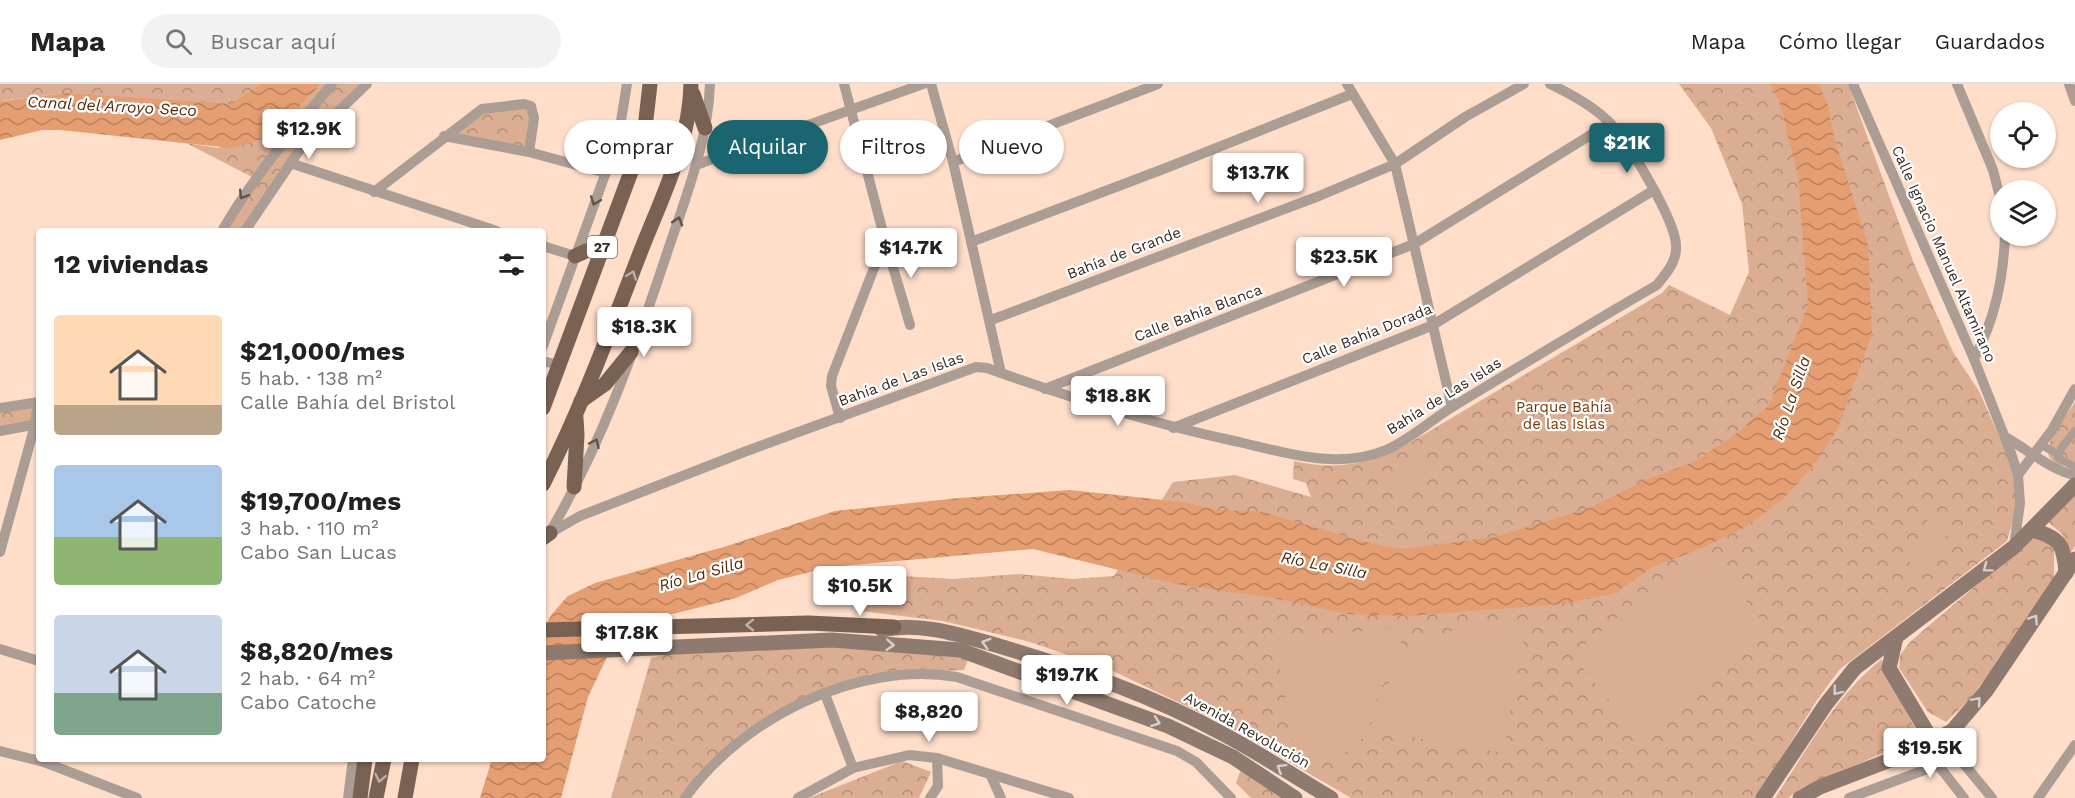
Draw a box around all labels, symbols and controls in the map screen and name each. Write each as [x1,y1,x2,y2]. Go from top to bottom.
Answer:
search box [141,14,561,68]
text: Mapa [30,25,105,58]
icon: search [162,25,195,58]
text: Buscar aquí [210,29,336,54]
text: Mapa [1691,29,1745,54]
text: Cómo llegar [1778,29,1902,54]
text: Guardados [1935,29,2045,54]
water label: Canal del Arroyo Seco [27,92,197,120]
map controls [1990,102,2056,246]
button: locate [1990,102,2056,168]
pin: $12.9K [260,109,358,160]
text: $12.9K [276,116,342,140]
chip: Comprar [564,120,695,174]
chip: Alquilar [707,120,828,174]
chip: Filtros [840,120,947,174]
chip: Nuevo [959,120,1064,174]
pin: $21K [1591,123,1663,174]
text: $21K [1603,130,1651,154]
street label: Calle Ignacio Manuel Altamirano [1888,143,2000,365]
pin: $13.7K [1209,153,1307,204]
text: $13.7K [1227,160,1289,184]
button: layers [1990,180,2056,246]
one-way arrow [239,189,251,199]
one-way arrow [590,195,603,206]
one-way arrow [671,216,683,227]
street label: Bahía de Grande [1064,223,1184,283]
pin: $14.7K [862,228,960,279]
text: $14.7K [879,235,943,259]
road number: 27 [587,236,617,258]
pin: $23.5K [1295,237,1393,288]
text: $23.5K [1310,244,1378,268]
icon: filters [495,248,528,281]
text: 12 viviendas [54,249,208,279]
one-way arrow [624,271,637,281]
street label: Calle Bahía Blanca [1131,280,1265,346]
street label: Calle Bahía Dorada [1299,299,1435,368]
pin: $18.3K [595,307,693,358]
text: $18.3K [611,314,677,338]
text: $21,000/mes [240,336,405,366]
icon: home [102,339,174,411]
street label: Bahía de Las Islas [836,348,966,410]
street label: Bahía de Las Islas [1383,353,1505,439]
water label: Río La Silla [1768,354,1814,442]
text: 5 hab. · 138 m² [240,366,382,390]
pin: $18.8K [1069,376,1167,427]
text: $18.8K [1085,383,1151,407]
text: Calle Bahía del Bristol [240,390,455,414]
park label: Parque Bahía de las Islas [1516,398,1613,433]
one-way arrow [588,439,600,450]
text: $19,700/mes [240,486,401,516]
icon: home [102,489,174,561]
text: 3 hab. · 110 m² [240,516,379,540]
text: Cabo San Lucas [240,540,397,564]
water label: Río La Silla [1279,547,1369,583]
water label: Río La Silla [657,553,746,595]
one-way arrow [1982,560,1993,571]
pin: $10.5K [811,566,909,617]
text: $10.5K [827,573,893,597]
pin: $17.8K [578,613,676,664]
one-way arrow [2027,615,2038,626]
one-way arrow [745,618,754,631]
text: $17.8K [595,620,659,644]
text: $8,820/mes [240,636,393,666]
one-way arrow [886,638,895,651]
one-way arrow [982,638,992,650]
icon: home [102,639,174,711]
pin: $19.7K [1018,655,1116,706]
text: $19.7K [1035,662,1099,686]
text: 2 hab. · 64 m² [240,666,375,690]
one-way arrow [1833,684,1844,695]
street label: Avenida Revolución [1181,688,1313,772]
text: Cabo Catoche [240,690,377,714]
pin: $8,820 [880,692,978,743]
one-way arrow [1970,697,1981,708]
text: $8,820 [895,699,963,723]
one-way arrow [1150,715,1161,727]
pin: $19.5K [1881,728,1979,779]
text: $19.5K [1898,735,1962,759]
one-way arrow [1277,763,1287,775]
one-way arrow [374,773,387,783]

